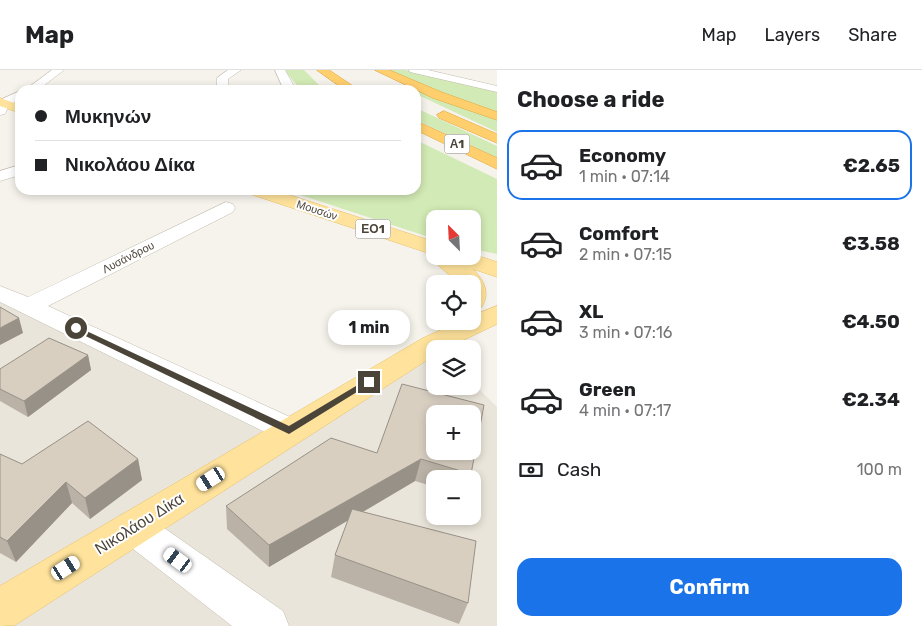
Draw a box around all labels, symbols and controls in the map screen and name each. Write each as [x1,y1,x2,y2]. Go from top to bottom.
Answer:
text: Map [25,21,74,49]
text: Map [702,24,737,46]
text: Layers [765,24,820,46]
text: Share [848,24,897,46]
text: Choose a ride [517,86,664,113]
text: Μυκηνών [65,105,151,128]
road number: Α1 [444,134,470,154]
icon: car [519,143,564,188]
text: Economy [579,144,666,167]
text: Νικολάου Δίκα [65,153,195,176]
text: €2.65 [843,154,900,177]
text: 1 min · 07:14 [579,167,670,186]
street label: Μουσών [295,198,339,223]
north arrow [426,210,481,265]
map controls [426,210,481,525]
road number: ΕΟ1 [356,220,390,238]
icon: car [519,221,564,266]
text: Comfort [579,222,659,245]
text: €3.58 [842,232,900,255]
street label: Λυσάνδρου [100,239,156,276]
text: 2 min · 07:15 [579,245,672,264]
button: locate [426,275,481,330]
icon: car [519,299,564,344]
text: XL [579,300,603,323]
callout: 1 min [328,310,410,344]
text: €4.50 [842,310,900,333]
route start [65,317,87,339]
text: 1 min [349,318,389,337]
text: 3 min · 07:16 [579,323,672,342]
button: layers [426,340,481,395]
route end [358,371,380,393]
icon: car [519,377,564,422]
text: Green [579,378,636,401]
text: €2.34 [842,388,900,411]
text: 4 min · 07:17 [579,401,671,420]
button: + [426,405,481,460]
icon: cash [517,456,545,484]
text: Cash [557,458,601,481]
text: 100 m [857,460,902,479]
car [194,465,227,493]
button: − [426,470,481,525]
street label: Νικολάου Δίκα [91,489,187,558]
car [161,545,194,575]
car [49,554,82,582]
button: Confirm [517,558,902,616]

